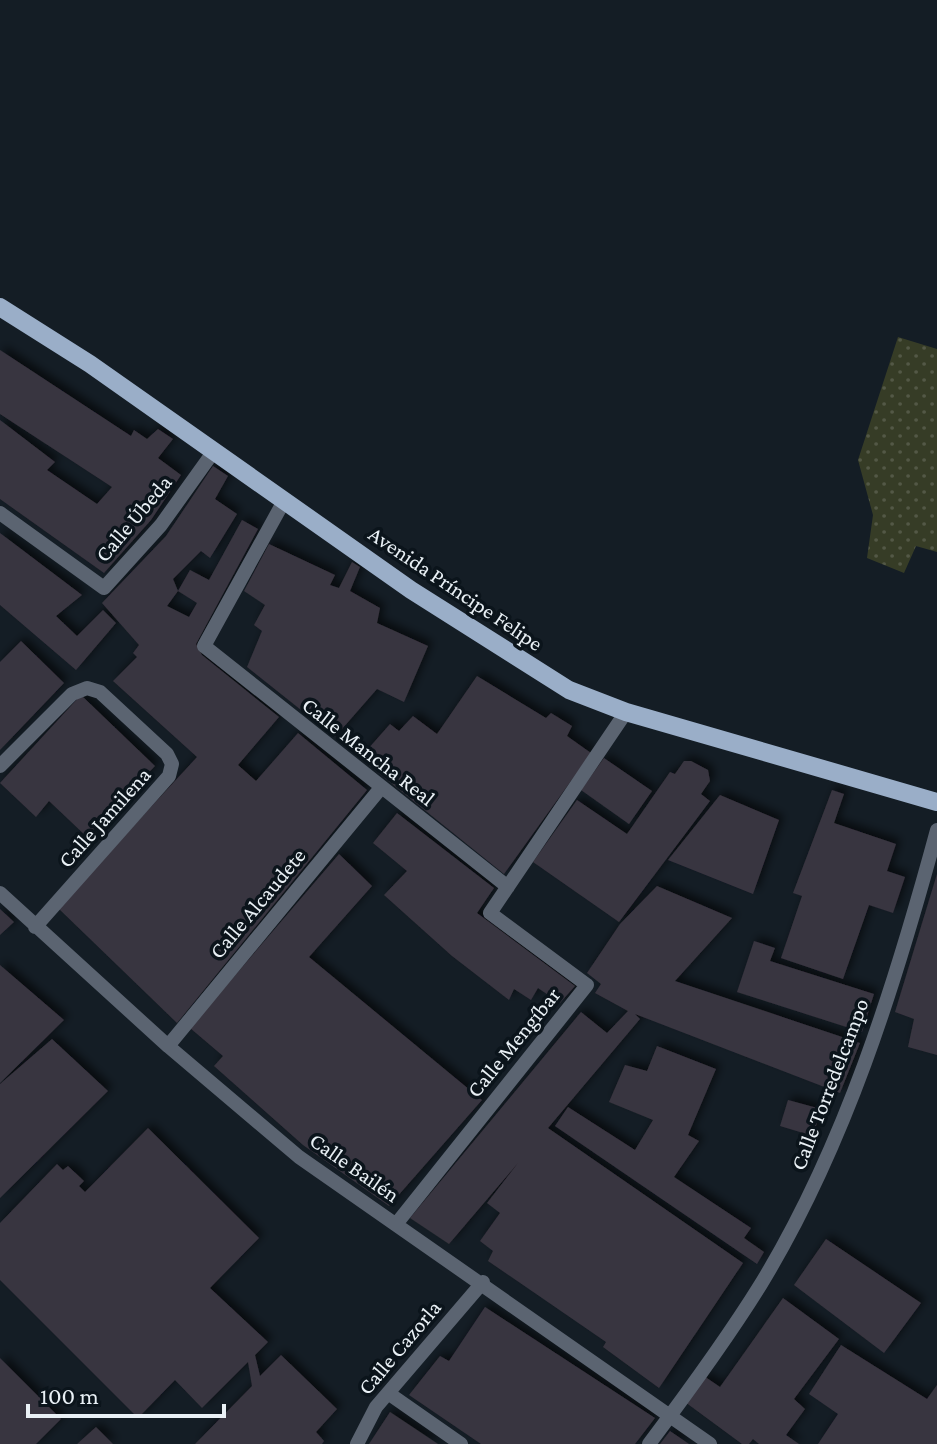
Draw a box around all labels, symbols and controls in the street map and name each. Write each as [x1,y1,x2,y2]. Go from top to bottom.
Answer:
street label: Calle Úbeda [90,470,177,567]
street label: Avenida Príncipe Felipe [364,521,547,656]
street label: Calle Mancha Real [297,692,440,811]
street label: Calle Jamilena [53,762,156,873]
street label: Calle Alcaudete [204,843,311,963]
street label: Calle Mengíbar [462,982,565,1102]
street label: Calle Torredelcampo [785,995,874,1173]
street label: Calle Bailén [305,1127,404,1207]
street label: Calle Cazorla [353,1295,446,1400]
scale bar [28,1368,224,1418]
text: 100 m [40,1382,99,1409]

